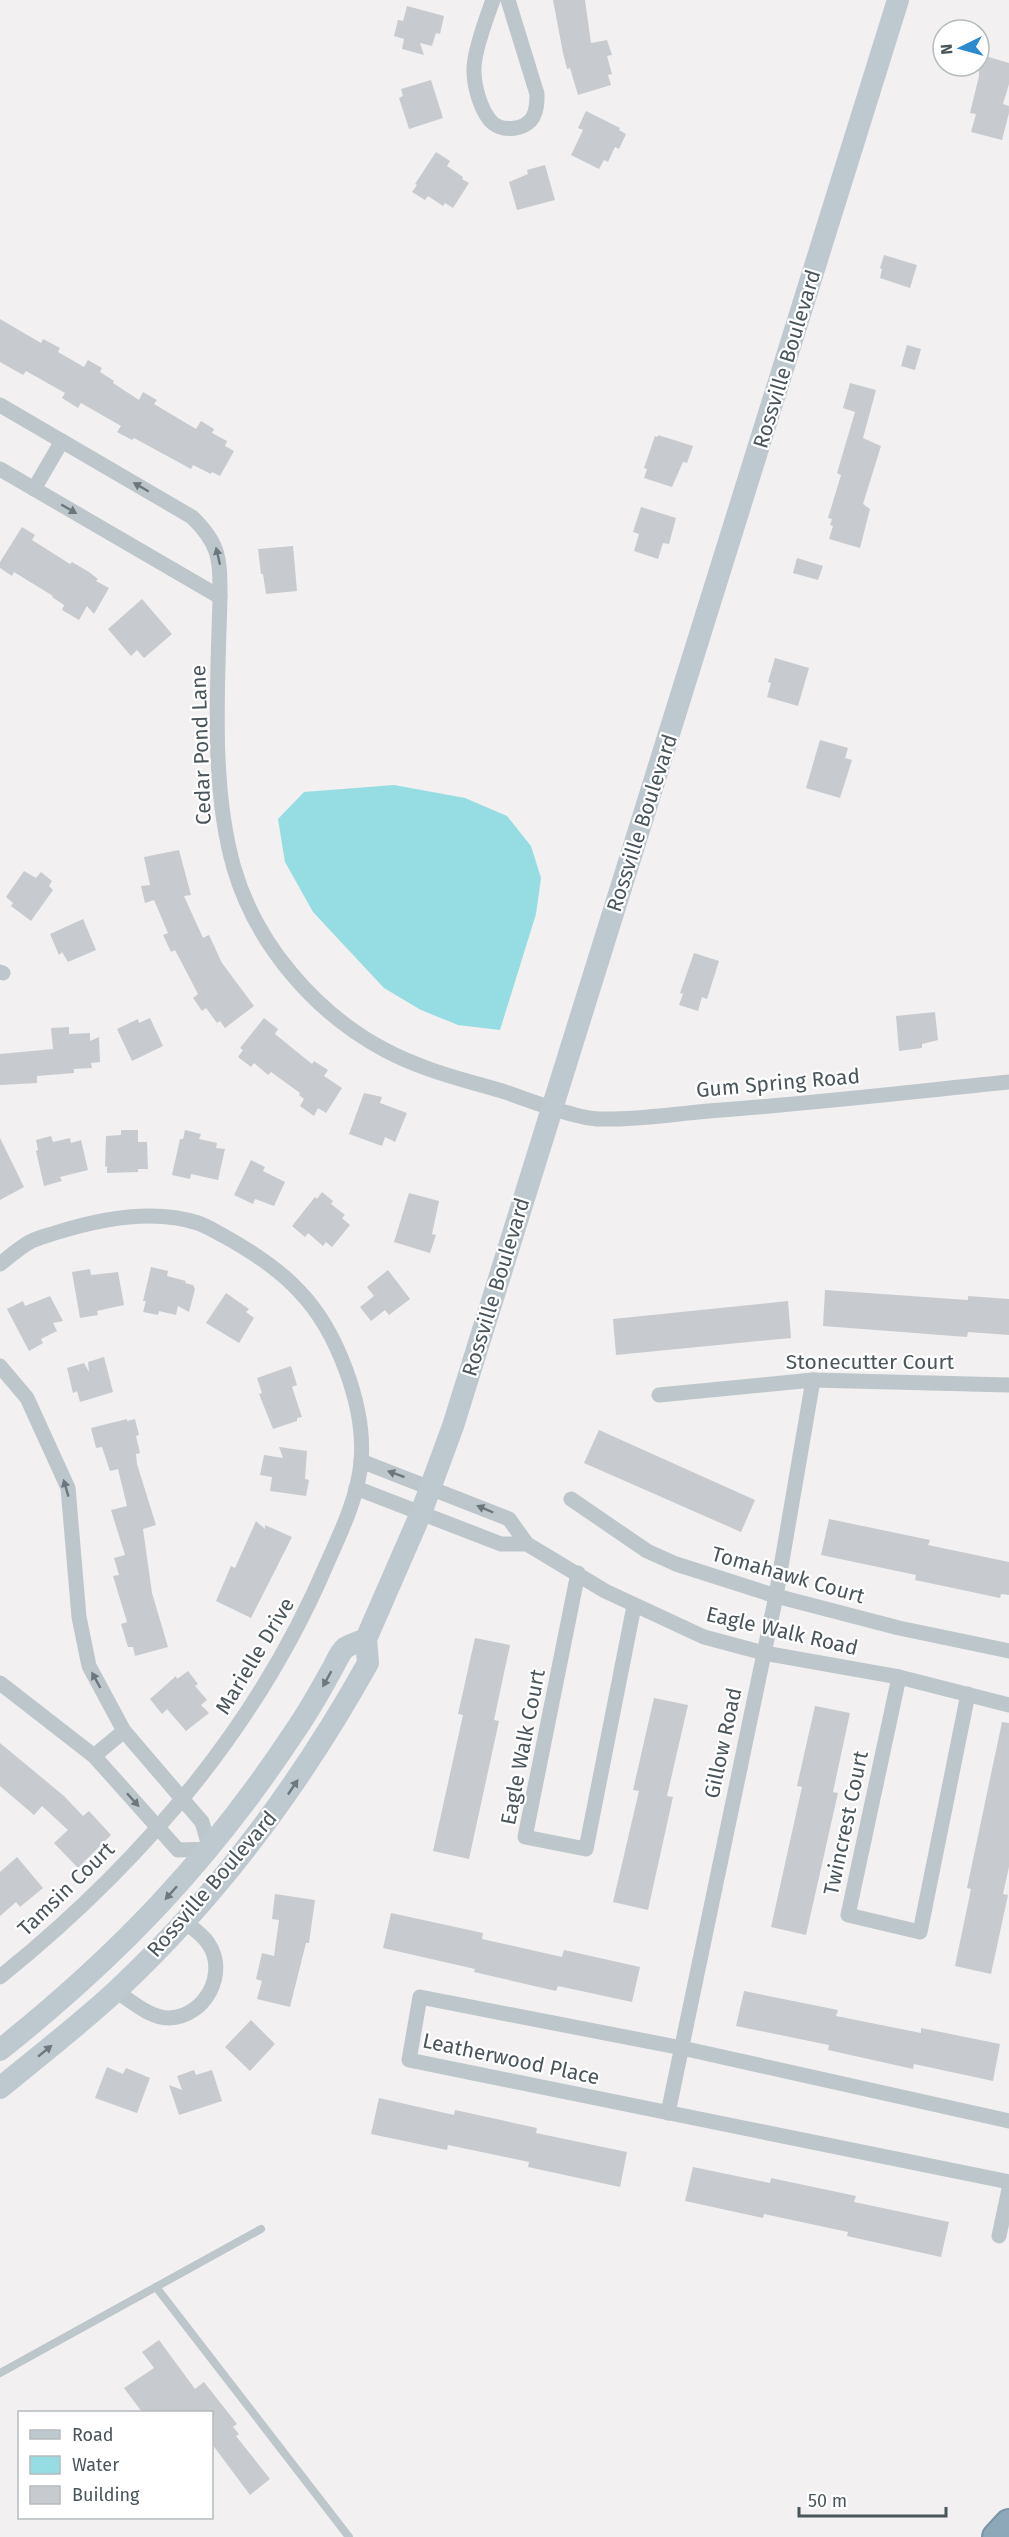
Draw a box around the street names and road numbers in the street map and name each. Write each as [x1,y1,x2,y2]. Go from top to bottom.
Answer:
street label: Rossville Boulevard [747,267,827,451]
street label: Cedar Pond Lane [185,665,217,825]
street label: Rossville Boulevard [601,731,683,915]
street label: Gum Spring Road [695,1063,861,1103]
street label: Rossville Boulevard [456,1195,536,1379]
street label: Stonecutter Court [786,1349,955,1375]
street label: Tomahawk Court [709,1541,868,1609]
street label: Marielle Drive [210,1593,300,1719]
street label: Eagle Walk Road [704,1601,860,1661]
street label: Eagle Walk Court [495,1667,551,1827]
street label: Gillow Road [699,1685,747,1801]
street label: Twincrest Court [818,1748,874,1898]
street label: Rossville Boulevard [141,1806,283,1962]
street label: Tamsin Court [12,1836,120,1942]
street label: Leatherwood Place [420,2028,602,2090]

